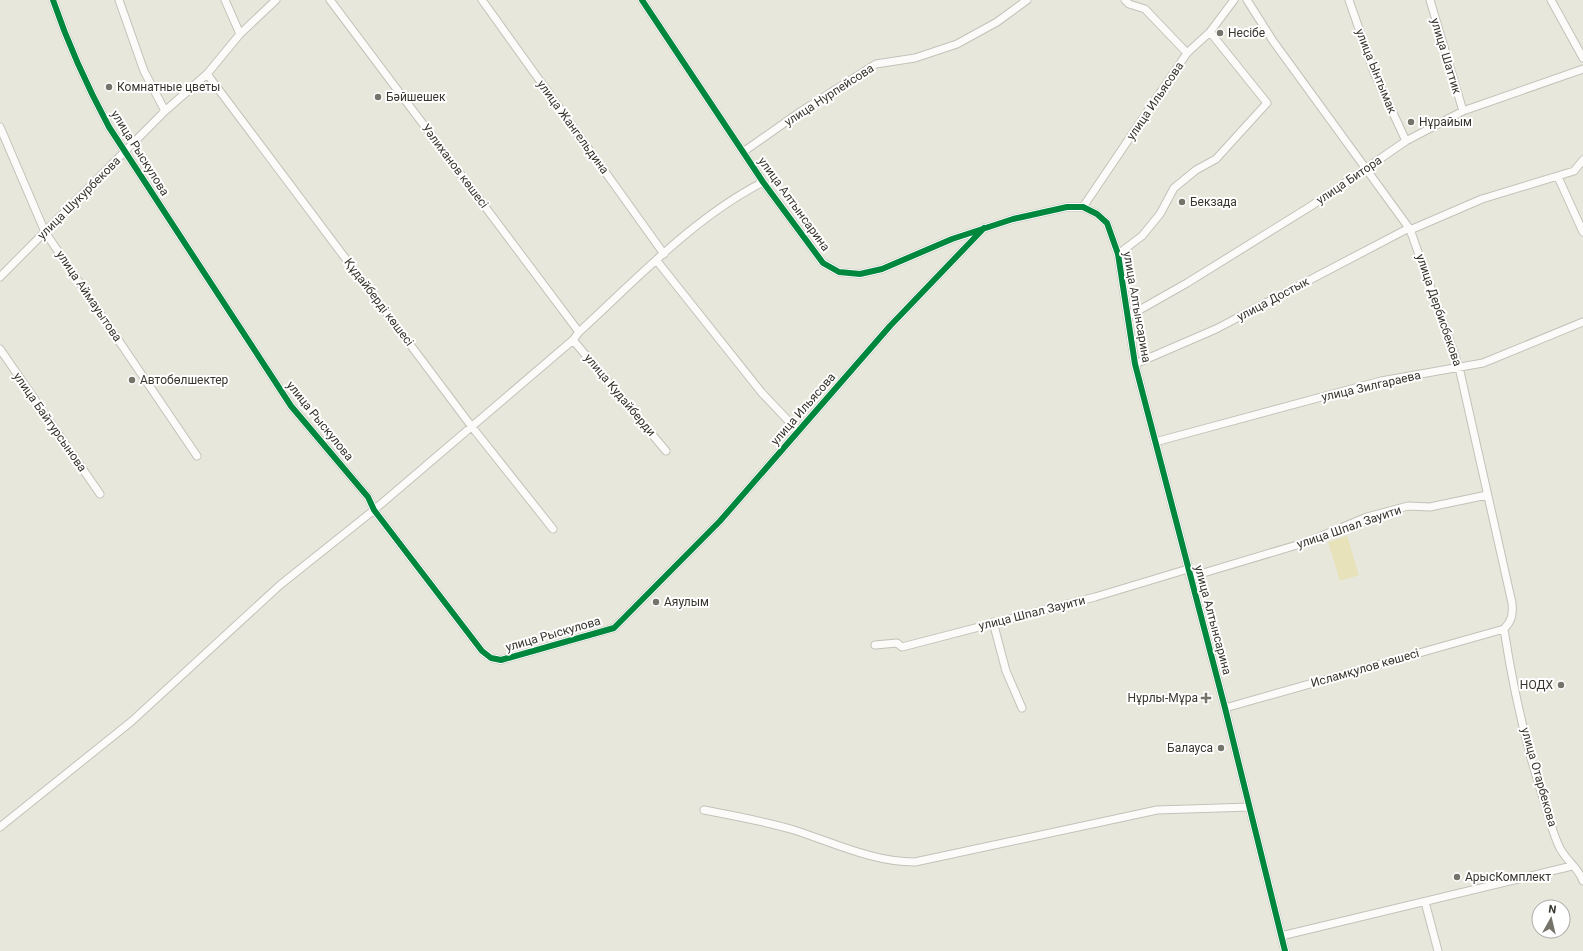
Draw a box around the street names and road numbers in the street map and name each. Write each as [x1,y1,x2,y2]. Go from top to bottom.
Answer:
street label: улица Шаттик [1428,16,1464,96]
street label: улица Ынтымак [1353,27,1400,116]
street label: улица Ильясова [1124,59,1186,143]
street label: улица Нурпейсова [782,61,876,129]
street label: улица Жангельдина [534,77,612,177]
street label: улица Рыскулова [108,108,172,198]
street label: Уәлиханов көшесі [419,121,491,211]
street label: улица Битора [1314,153,1384,207]
street label: улица Шукурбекова [35,154,123,242]
street label: улица Алтынсарина [755,154,833,254]
street label: улица Аймауытова [53,248,125,344]
street label: улица Алтынсарина [1120,250,1154,364]
street label: улица Дербисбекова [1413,252,1465,368]
street label: Құдайберді көшесі [341,255,417,349]
street label: улица Достык [1235,274,1312,324]
street label: улица Кудайберди [581,351,659,439]
street label: улица Зилгараева [1320,368,1422,404]
street label: улица Байтурсынова [10,370,90,474]
street label: улица Ильясова [768,370,838,448]
street label: улица Рыскулова [284,378,356,464]
street label: улица Шпал Зауити [1295,503,1403,551]
street label: улица Алтынсарина [1192,564,1234,676]
street label: улица Шпал Зауити [977,593,1087,633]
street label: улица Рыскулова [504,614,602,654]
street label: Исламқулов көшесі [1309,646,1421,690]
street label: улица Отарбекова [1518,726,1560,828]

